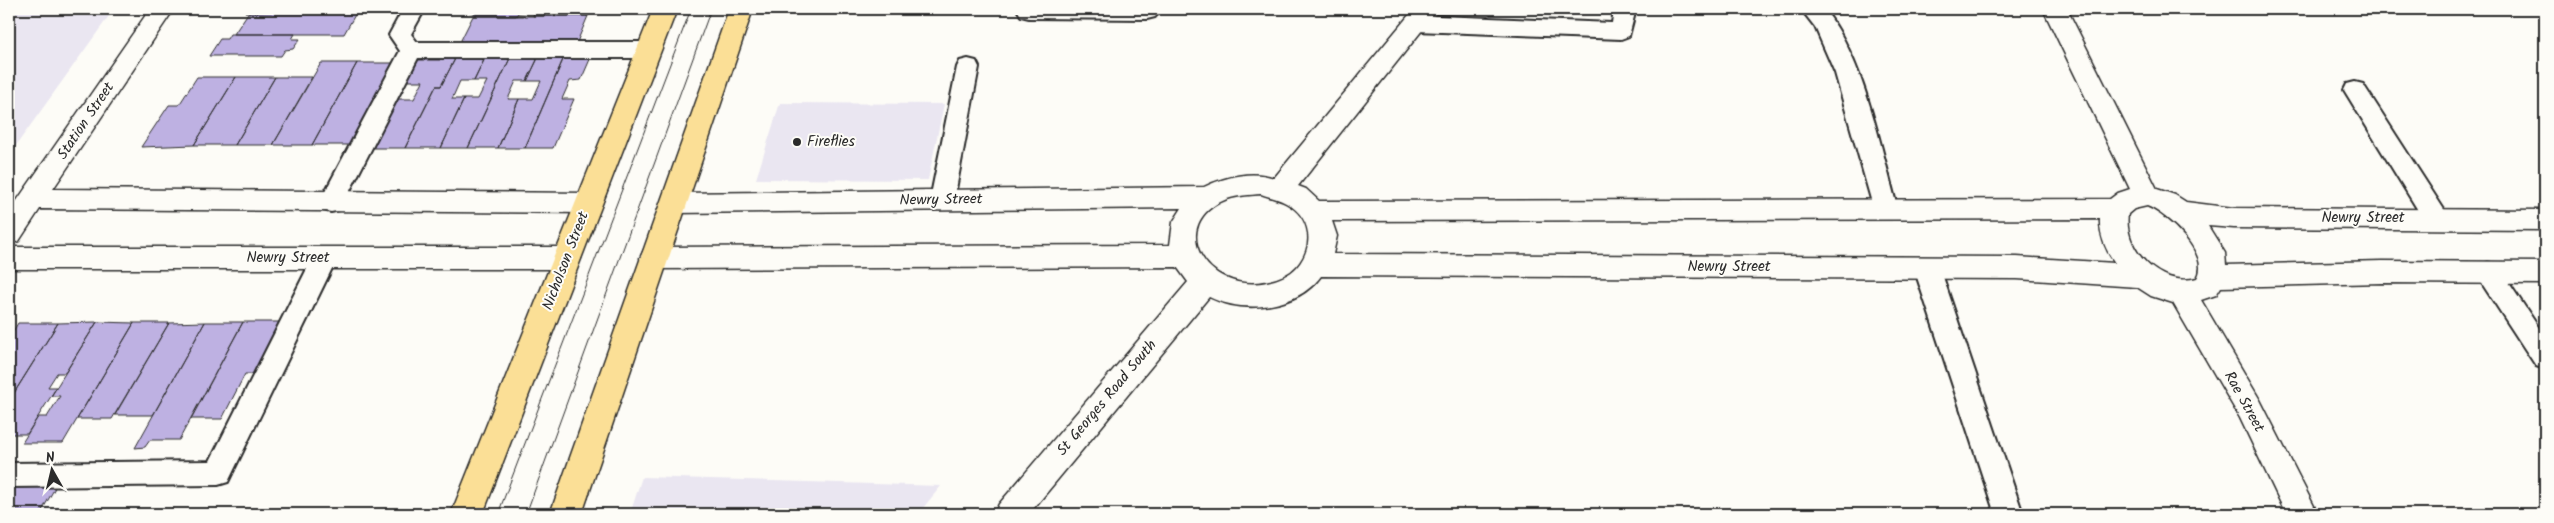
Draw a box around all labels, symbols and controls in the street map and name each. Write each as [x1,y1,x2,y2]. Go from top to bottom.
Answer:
street label: Station Street [51,77,121,165]
place label: Fireflies [807,130,856,154]
marker: Fireflies [791,136,803,148]
street label: Newry Street [899,187,983,213]
street label: Newry Street [2321,206,2405,230]
street label: Nicholson Street [536,208,596,314]
street label: Newry Street [246,246,330,270]
street label: Newry Street [1687,255,1771,279]
street label: St Georges Road South [1051,334,1163,462]
street label: Rae Street [2217,367,2271,437]
north arrow [28,446,78,496]
text: N [44,447,56,470]

